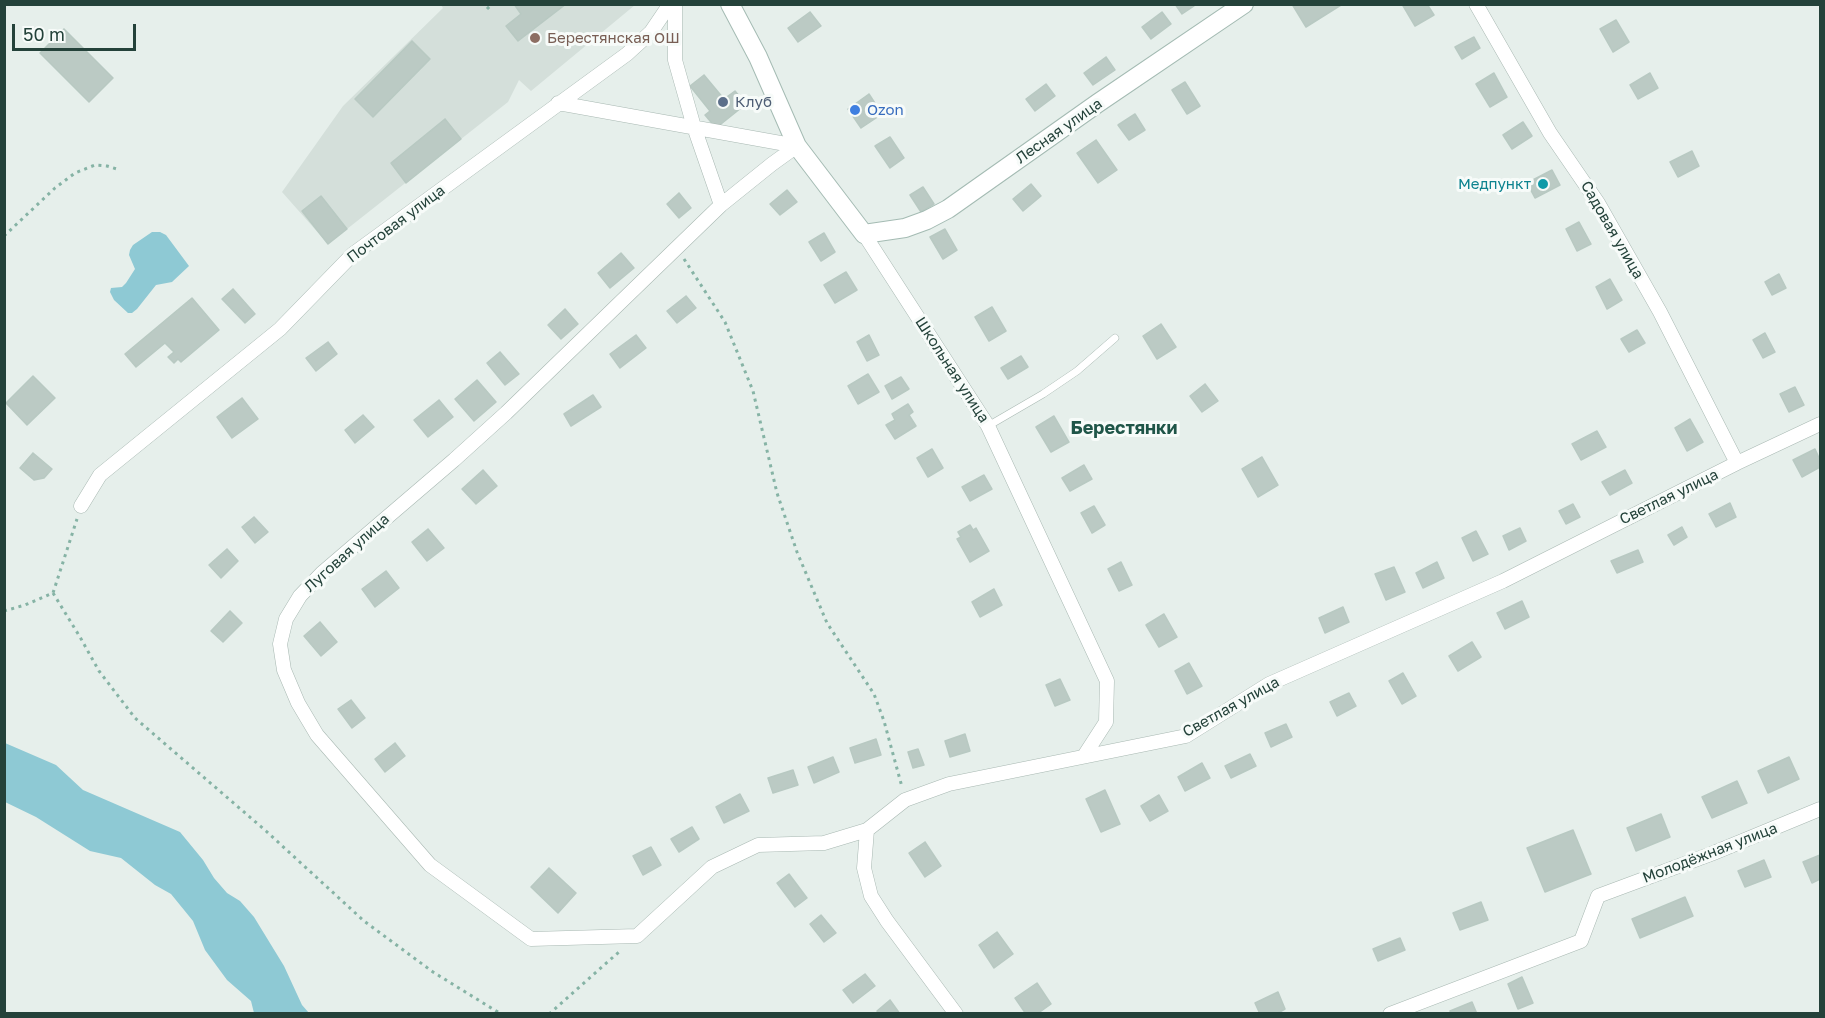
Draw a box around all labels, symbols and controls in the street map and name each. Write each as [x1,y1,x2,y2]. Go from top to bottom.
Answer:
scale bar [15,12,140,50]
text: 50 m [23,23,65,45]
place label: Берестянская ОШ [547,29,680,47]
marker: Берестянская ОШ [528,31,542,45]
place label: Клуб [735,93,772,111]
marker: Клуб [716,95,730,109]
street label: Лесная улица [1012,95,1106,167]
place label: Ozon [867,101,904,119]
marker: Ozon [848,103,862,117]
place label: Медпункт [1458,175,1531,193]
marker: Медпункт [1536,177,1550,191]
street label: Садовая улица [1577,178,1647,282]
street label: Почтовая улица [343,181,449,267]
street label: Школьная улица [911,314,993,426]
district label: Берестянки [1070,417,1178,439]
street label: Светлая улица [1617,465,1721,529]
street label: Луговая улица [301,510,393,596]
street label: Светлая улица [1180,673,1282,741]
street label: Молодёжная улица [1640,819,1780,887]

